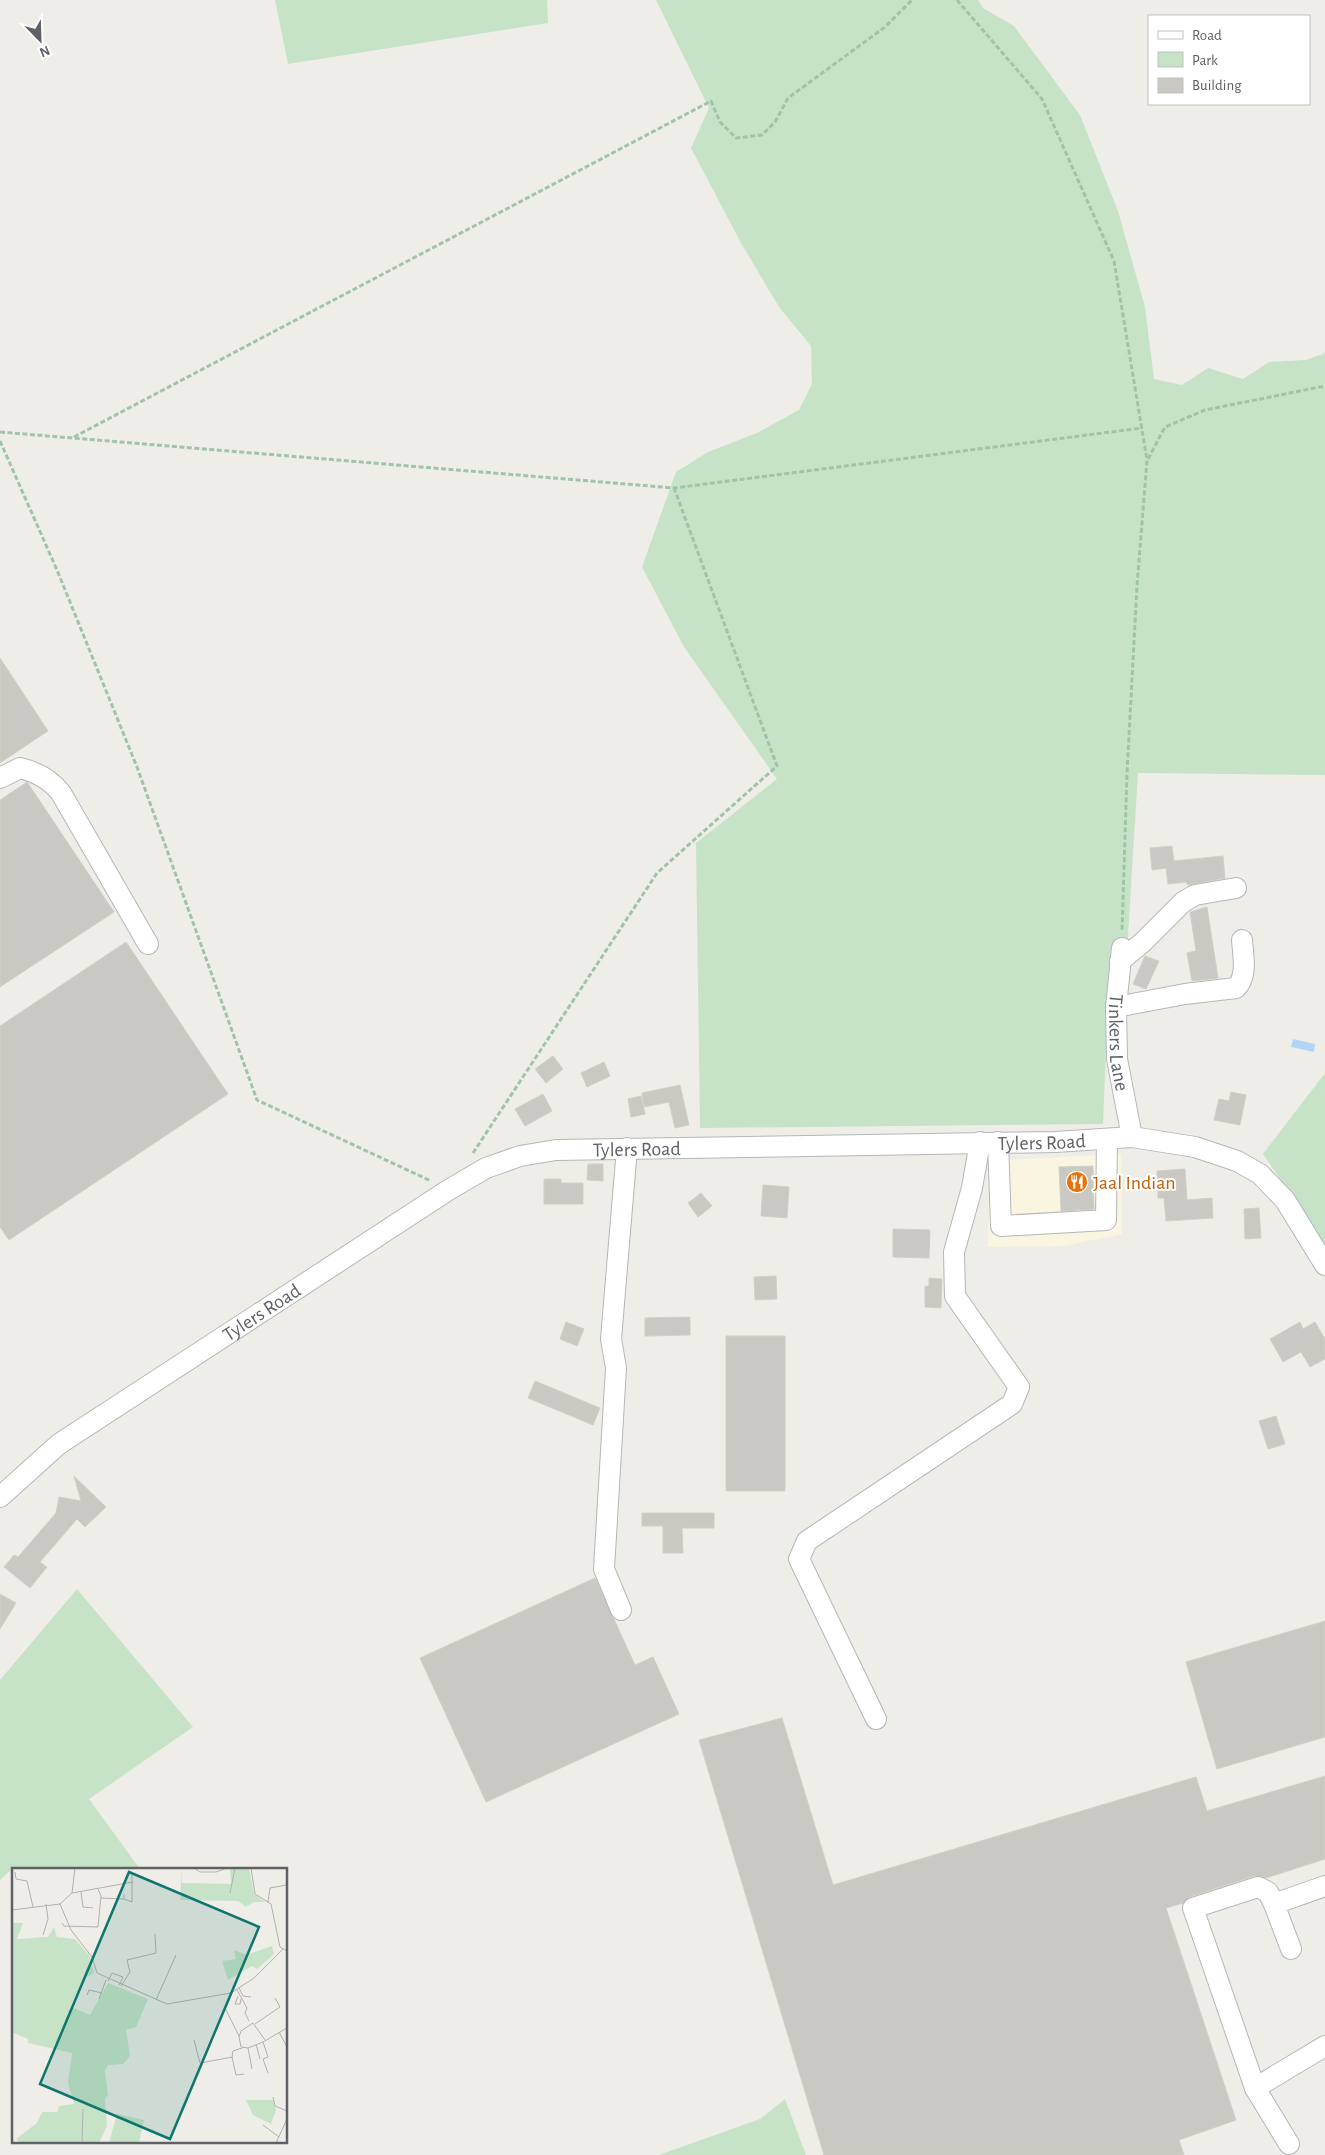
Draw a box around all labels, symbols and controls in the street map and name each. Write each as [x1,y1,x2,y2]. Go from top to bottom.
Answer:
north arrow [15,15,65,65]
legend [1148,15,1310,105]
text: Road [1192,28,1222,43]
text: N [37,43,52,59]
text: Park [1192,53,1218,68]
text: Building [1192,78,1242,93]
street label: Tinkers Lane [1105,993,1132,1093]
street label: Tylers Road [997,1131,1086,1154]
street label: Tylers Road [592,1139,681,1160]
restaurant icon: Jaal Indian [1065,1170,1089,1194]
place label: Jaal Indian [1093,1173,1176,1193]
street label: Tylers Road [220,1280,304,1345]
inset map [12,1868,288,2142]

